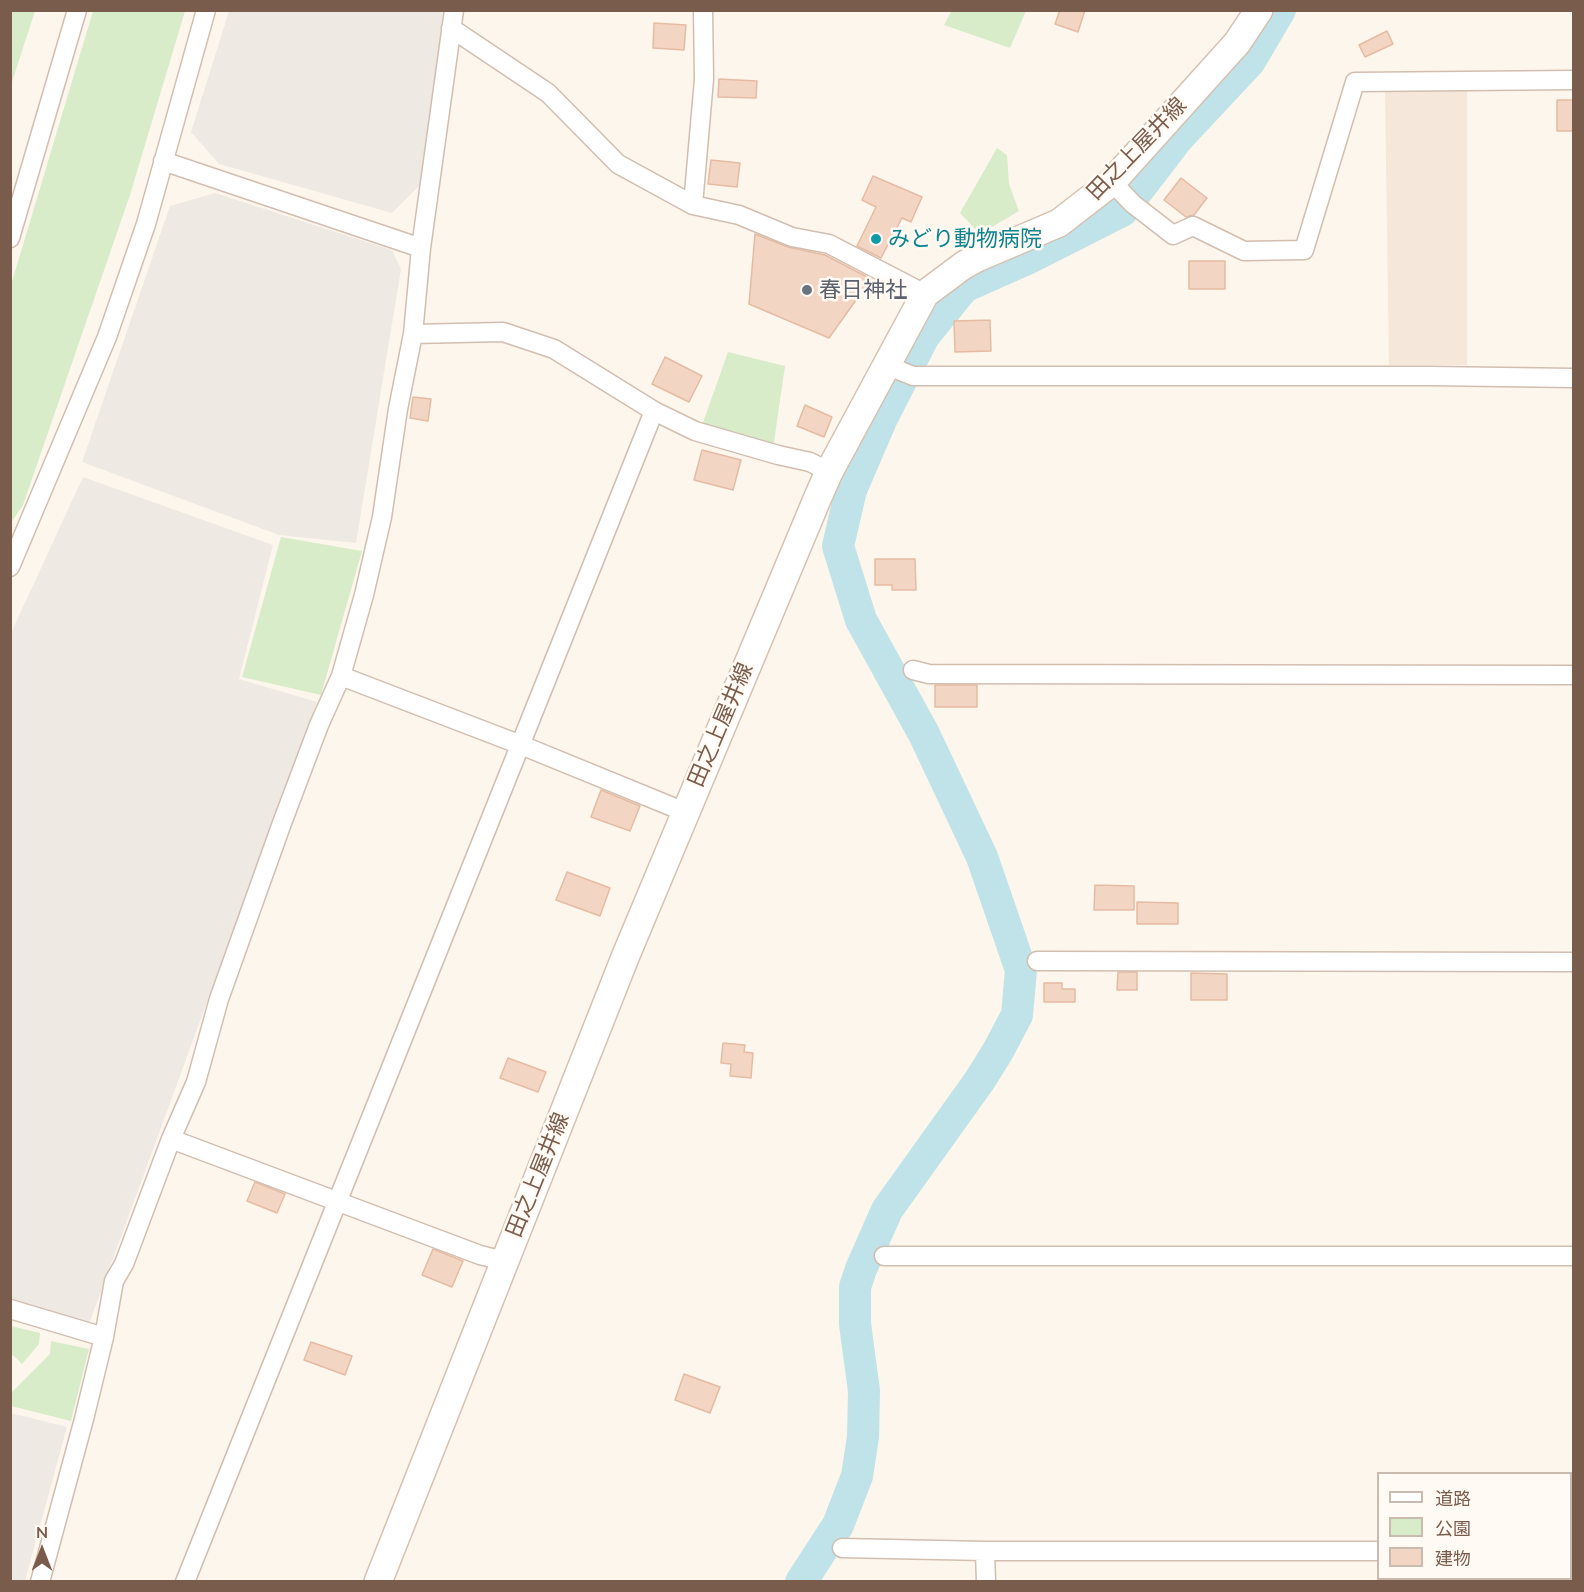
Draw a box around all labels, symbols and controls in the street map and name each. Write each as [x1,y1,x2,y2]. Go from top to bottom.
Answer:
street label: 田之上屋井線 [1082,92,1192,206]
place label: みどり動物病院 [888,226,1042,252]
marker: みどり動物病院 [869,232,883,246]
place label: 春日神社 [819,277,907,303]
marker: 春日神社 [800,283,814,297]
street label: 田之上屋井線 [683,659,759,791]
street label: 田之上屋井線 [501,1109,575,1241]
legend [1377,1472,1572,1580]
text: 道路 [1435,1487,1471,1510]
text: 公園 [1435,1517,1471,1540]
north arrow [12,1520,72,1580]
text: N [36,1522,48,1542]
text: 建物 [1435,1547,1471,1570]

